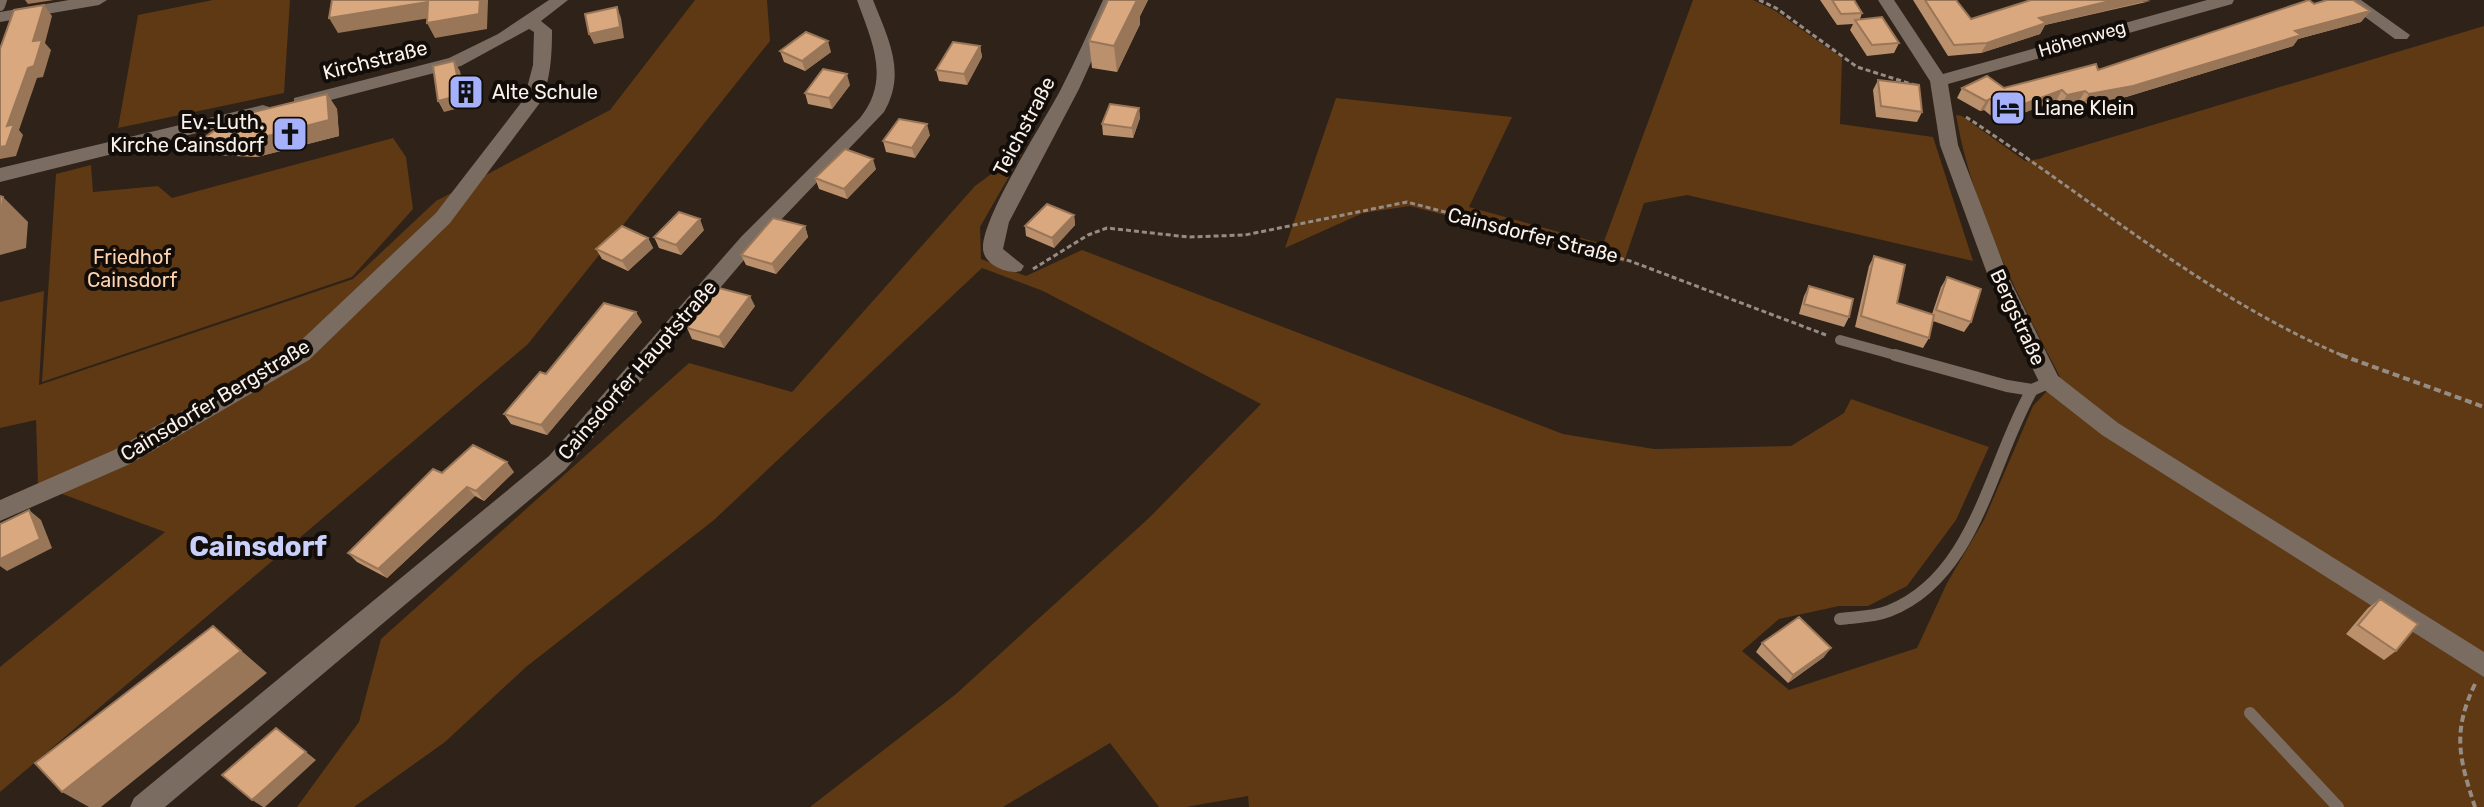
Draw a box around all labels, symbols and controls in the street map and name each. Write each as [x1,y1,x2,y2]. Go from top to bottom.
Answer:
street label: Höhenweg [2036,16,2128,62]
street label: Kirchstraße [320,35,430,85]
building icon: Alte Schule [447,73,485,111]
street label: Teichstraße [988,73,1060,179]
place label: Alte Schule [492,80,598,104]
hotel icon: Liane Klein [1989,89,2027,127]
place label: Liane Klein [2034,96,2134,120]
place label: Ev.-Luth. Kirche Cainsdorf [110,110,264,157]
church icon: Ev.-Luth. Kirche Cainsdorf [271,115,309,153]
street label: Cainsdorfer Straße [1445,202,1621,268]
park label: Friedhof Cainsdorf [87,245,177,292]
street label: Bergstraße [1985,265,2051,369]
street label: Cainsdorfer Hauptstraße [553,275,721,465]
street label: Cainsdorfer Bergstraße [116,334,314,466]
district label: Cainsdorf [189,530,327,563]

